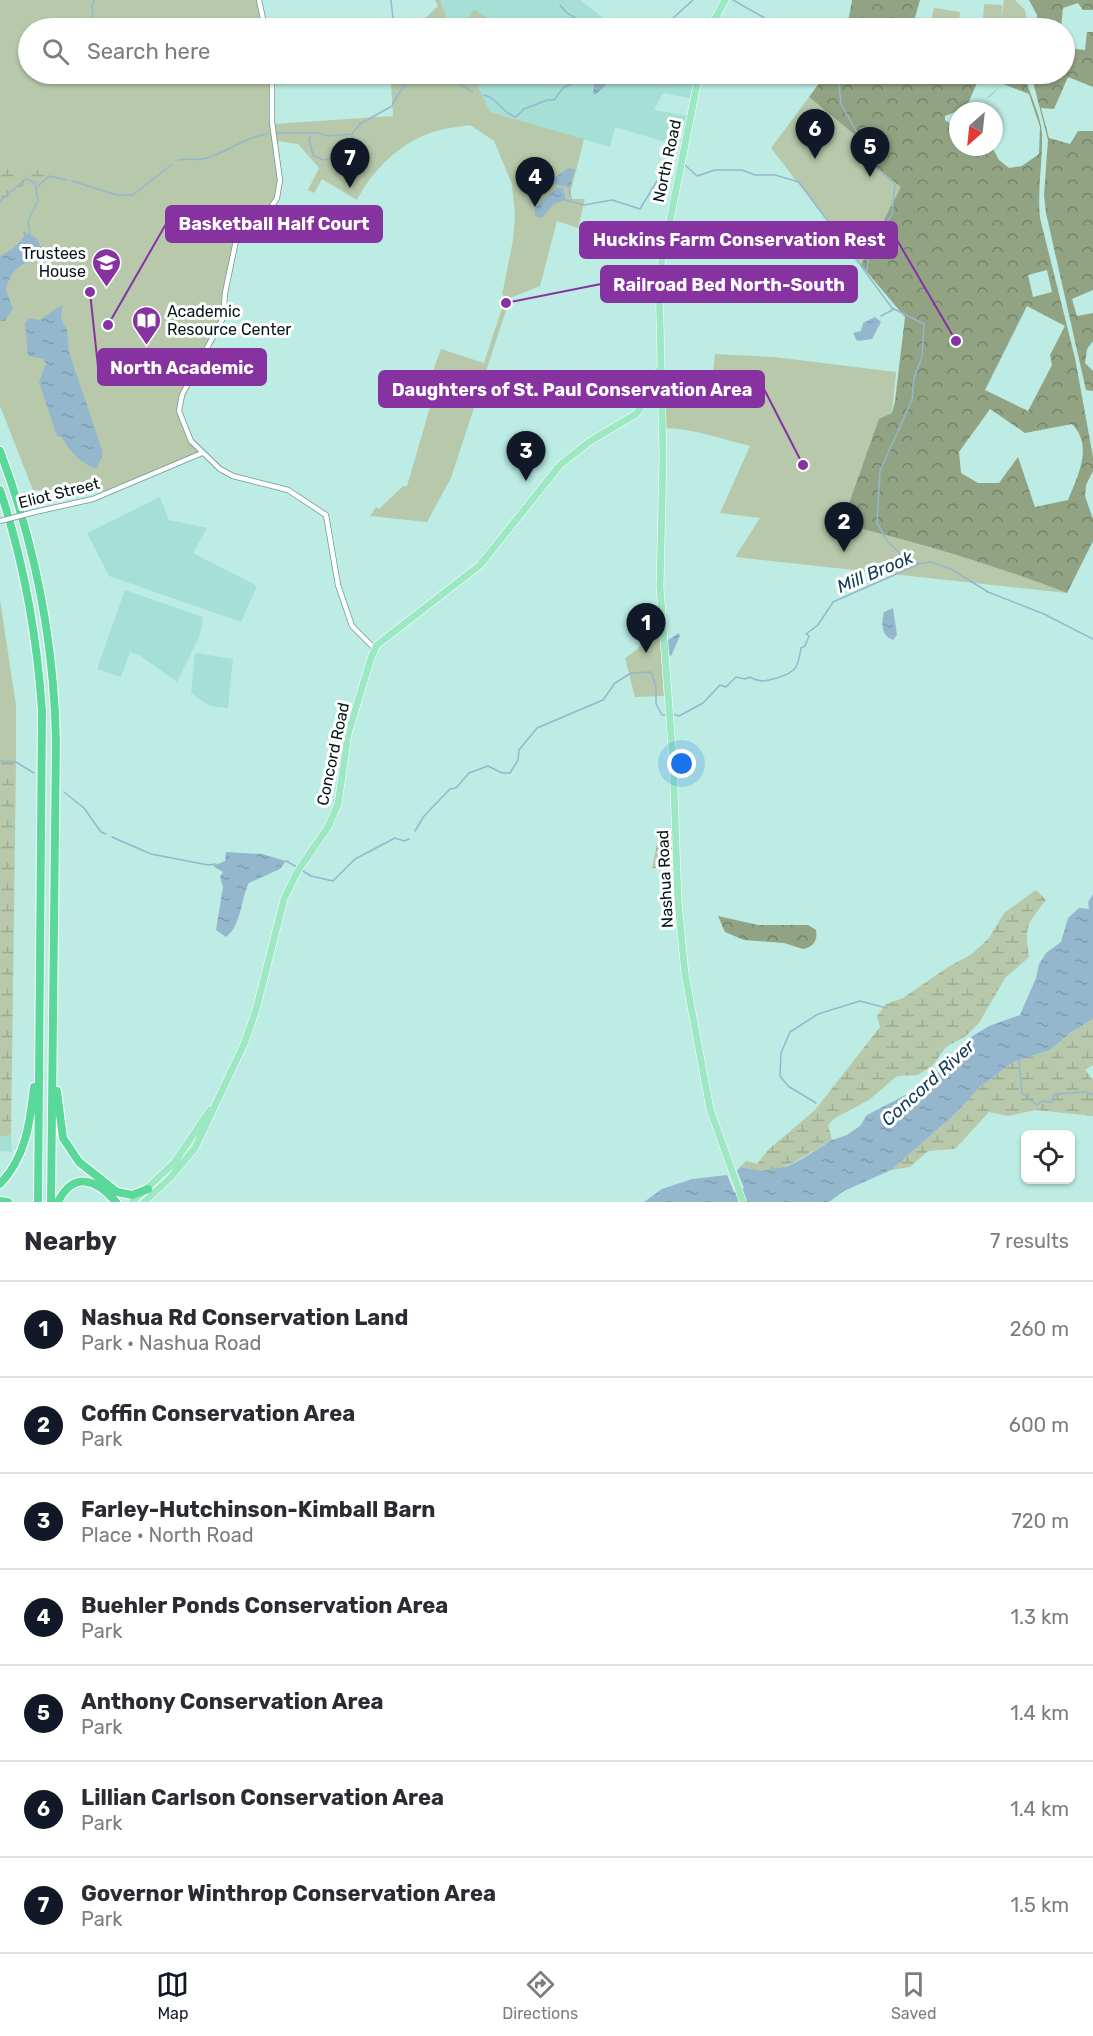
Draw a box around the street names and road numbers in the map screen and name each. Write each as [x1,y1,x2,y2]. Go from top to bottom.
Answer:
street label: North Road [649,118,685,204]
street label: Eliot Street [16,474,102,512]
street label: Concord Road [313,701,353,807]
street label: Nashua Road [653,829,677,929]

